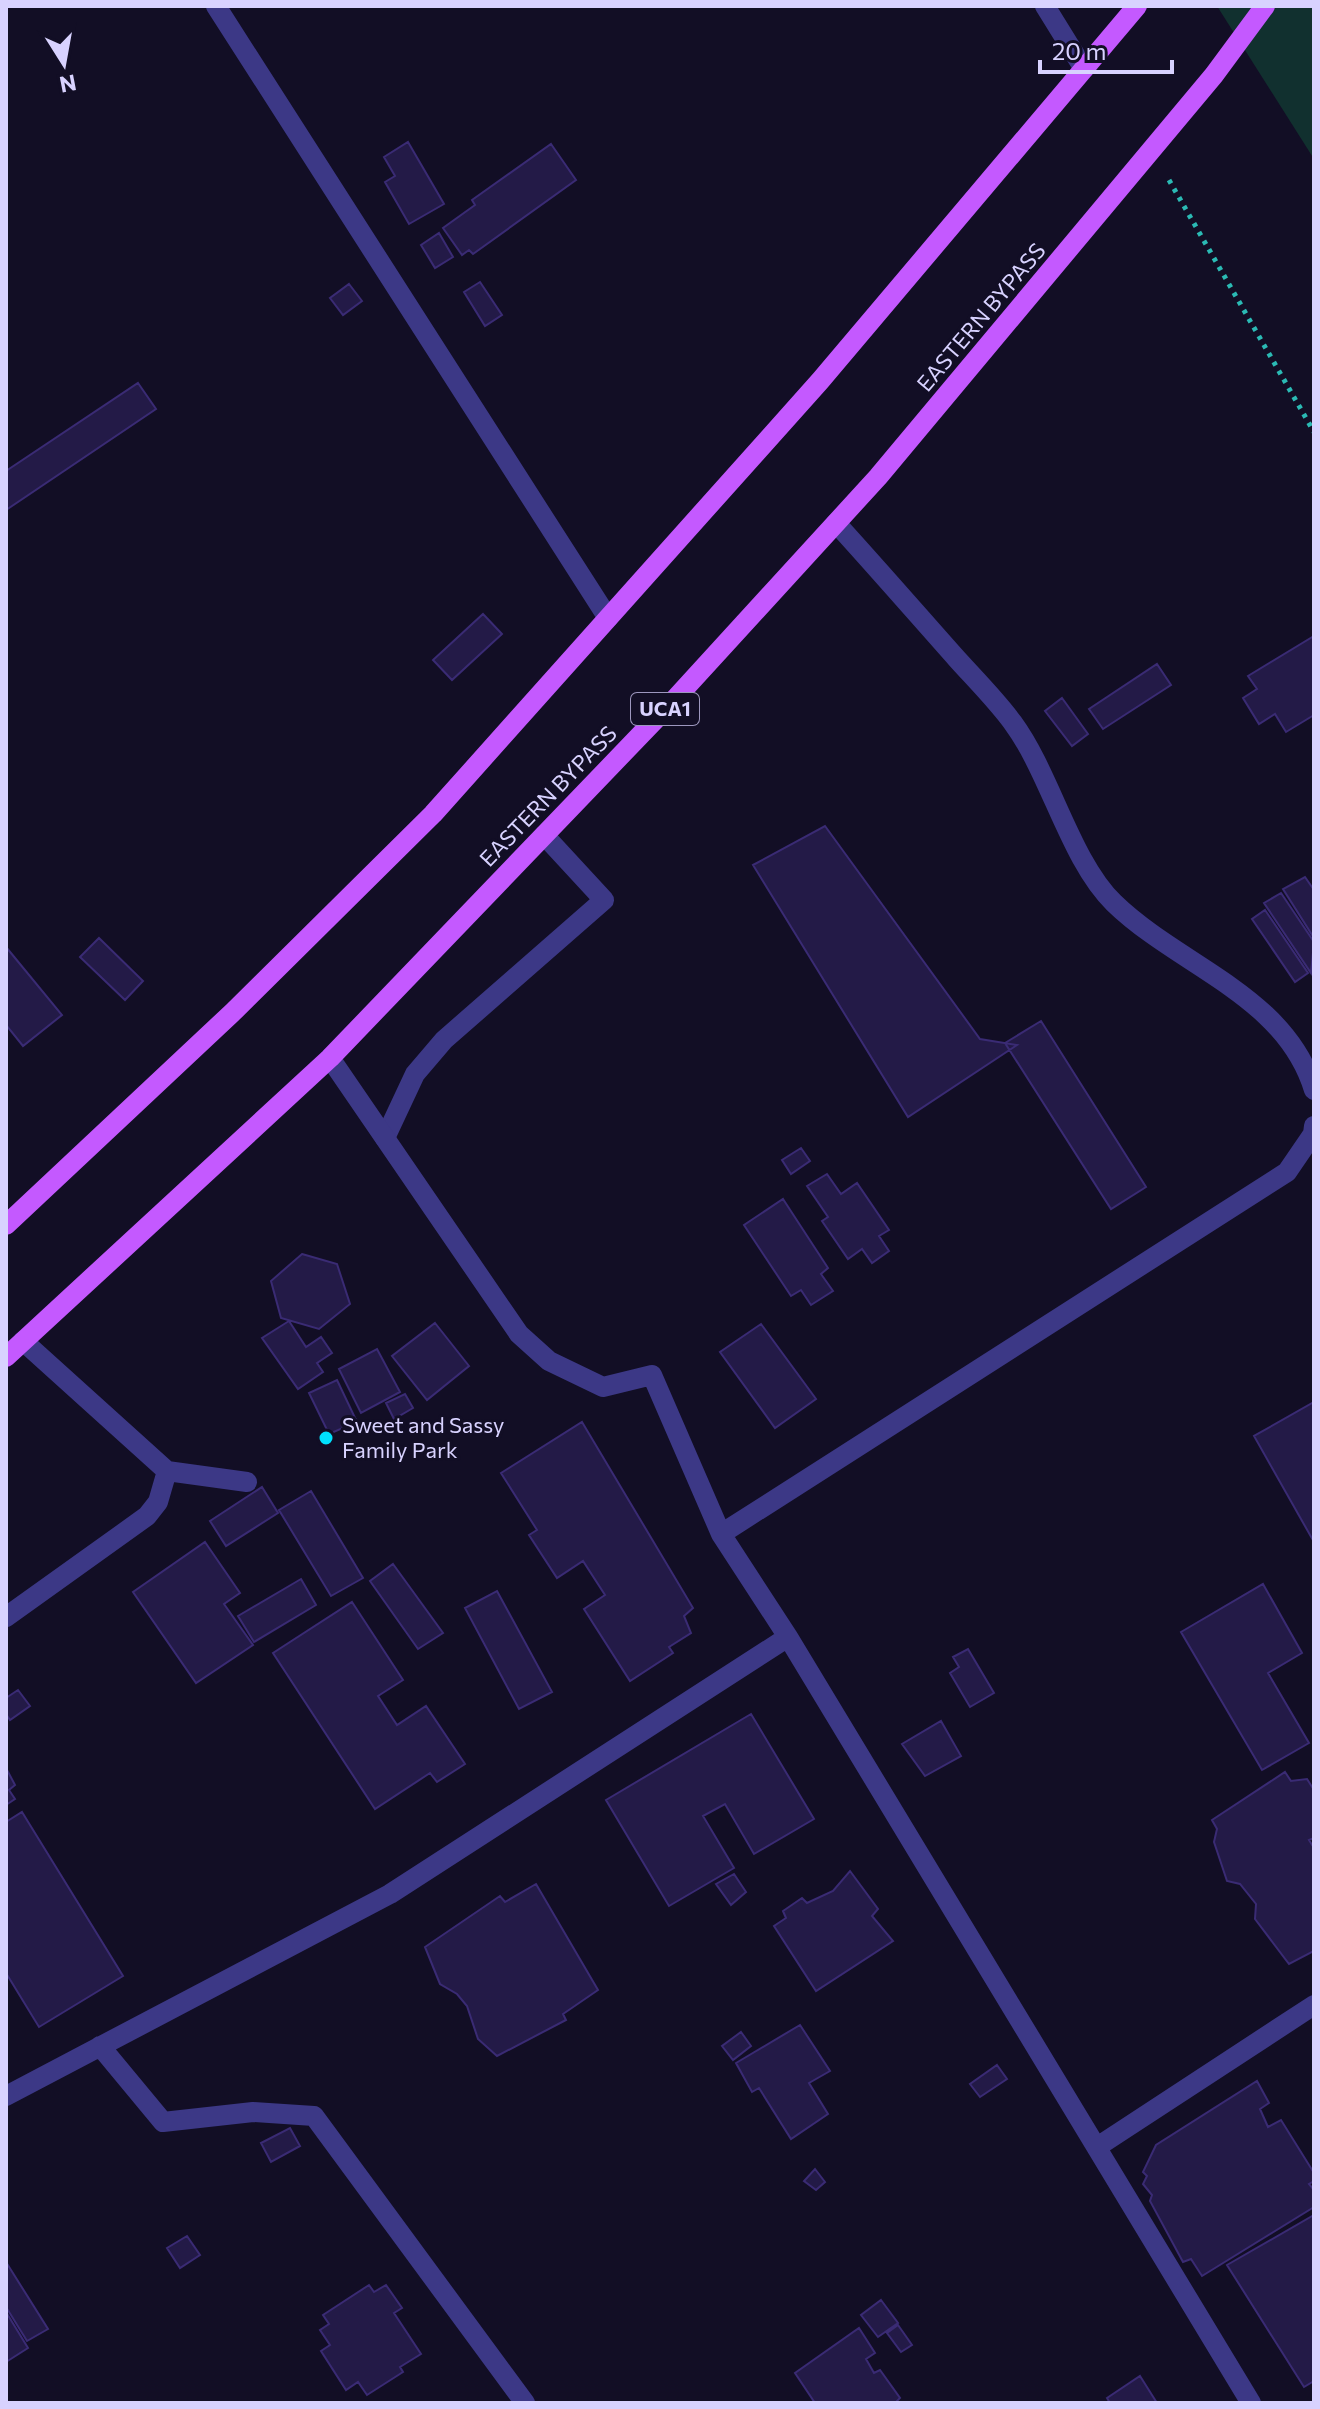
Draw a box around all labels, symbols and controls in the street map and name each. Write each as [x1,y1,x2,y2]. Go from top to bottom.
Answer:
north arrow [24,24,104,104]
scale bar [1040,24,1172,74]
text: 20 m [1052,36,1106,65]
text: N [57,69,79,99]
street label: EASTERN BYPASS [911,237,1051,396]
road number: UCA1 [631,693,699,725]
street label: EASTERN BYPASS [474,720,622,872]
place label: Sweet and Sassy Family Park [342,1411,505,1463]
marker: Sweet and Sassy Family Park [317,1429,335,1447]

